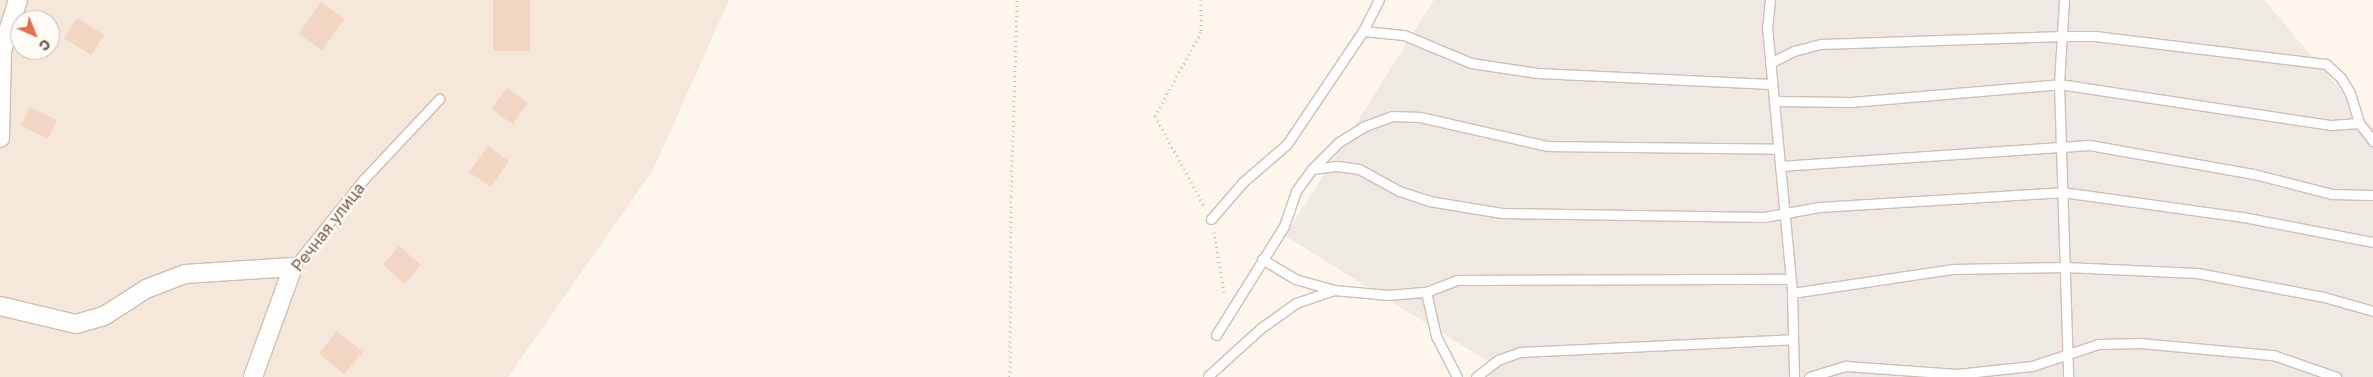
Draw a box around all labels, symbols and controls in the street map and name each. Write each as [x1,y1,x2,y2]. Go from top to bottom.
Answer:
north arrow [10,10,60,60]
text: С [36,36,55,55]
street label: Речная улица [287,179,369,275]

